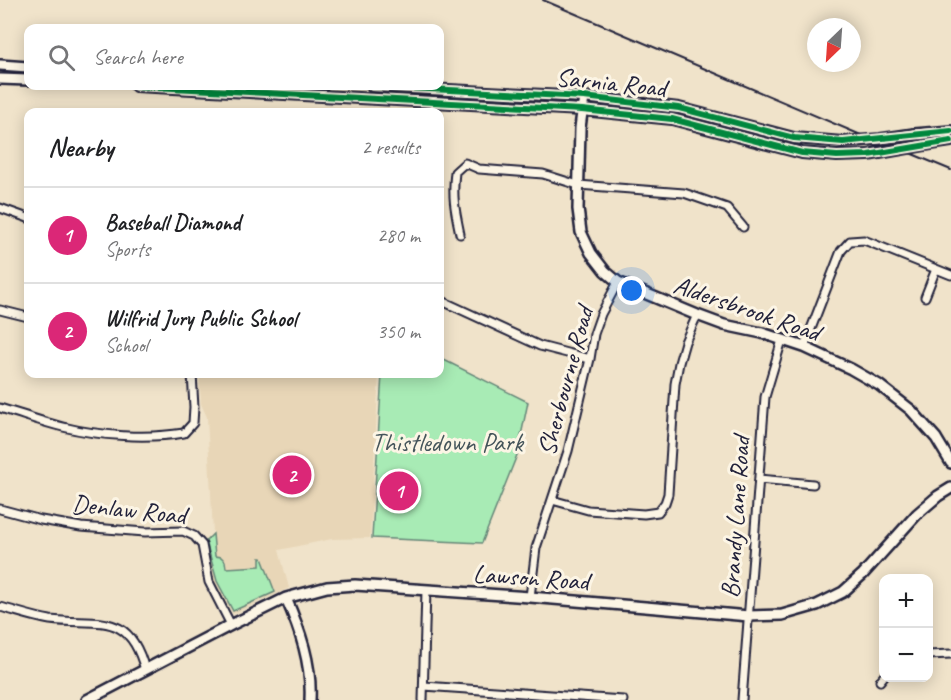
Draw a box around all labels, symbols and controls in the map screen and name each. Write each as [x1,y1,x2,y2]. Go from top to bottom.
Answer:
north arrow [807,18,861,72]
search box [24,24,444,90]
icon: search [45,41,78,74]
text: Search here [93,43,183,71]
street label: Sarnia Road [554,60,671,105]
text: Nearby [48,131,113,164]
text: 2 results [361,135,420,160]
text: Baseball Diamond [105,209,240,237]
text: 1 [63,223,72,248]
text: 280 m [377,223,420,248]
text: Sports [105,237,150,262]
street label: Aldersbrook Road [669,268,828,350]
your location [617,276,646,305]
street label: Sherbourne Road [530,299,602,459]
text: Wilfrid Jury Public School [105,305,297,333]
text: 2 [63,319,72,344]
text: 350 m [377,319,420,344]
text: School [105,333,148,358]
park label: Thistledown Park [371,426,525,459]
street label: Brandy Lane Road [713,431,758,599]
pin: 2 [272,452,312,498]
pin: 1 [380,468,418,514]
street label: Denlaw Road [70,487,191,532]
street label: Lawson Road [472,557,594,598]
map controls [879,574,933,682]
button: + [879,574,933,628]
button: − [879,628,933,682]

